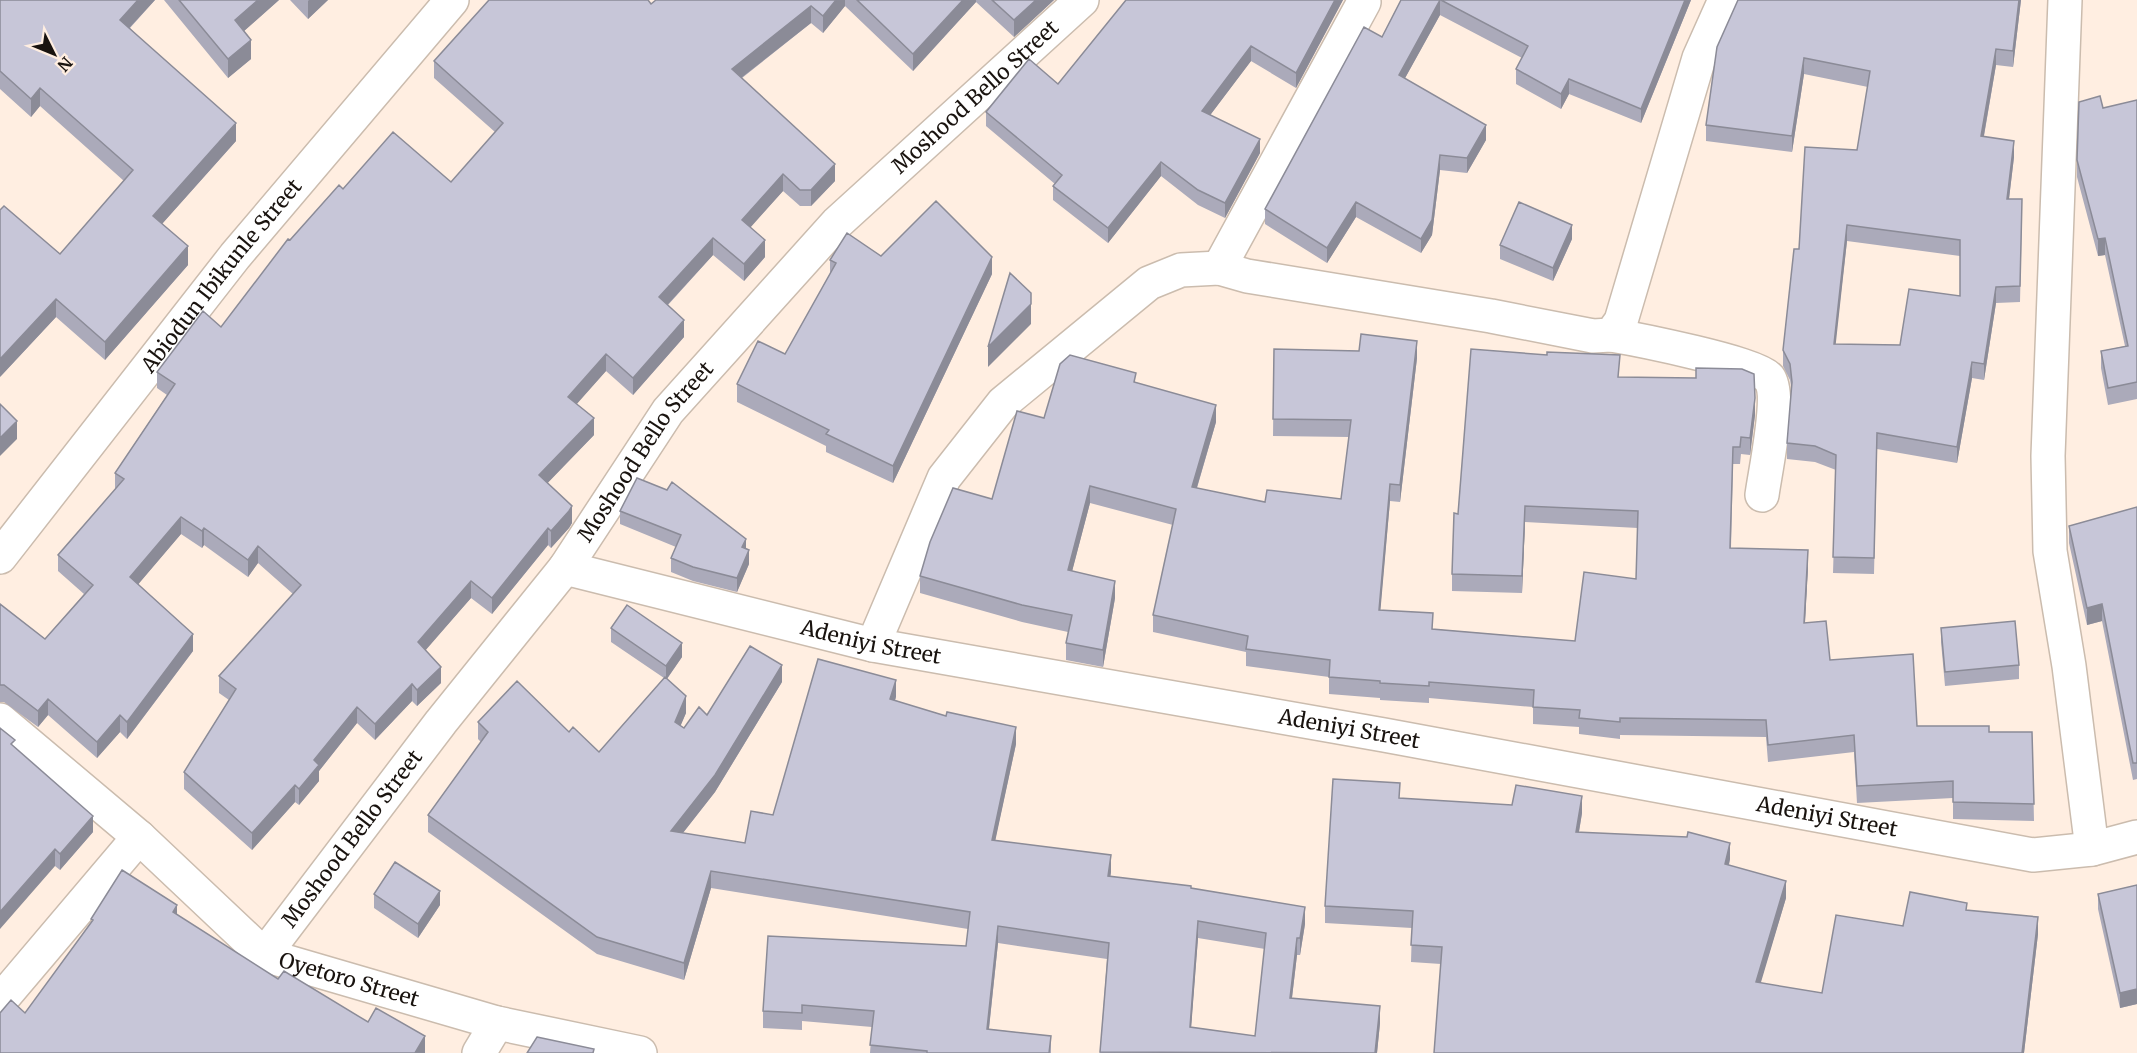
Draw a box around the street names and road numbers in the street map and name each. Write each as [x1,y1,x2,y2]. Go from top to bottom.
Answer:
street label: Moshood Bello Street [886,14,1064,179]
street label: Abiodun Ibikunle Street [134,173,307,379]
street label: Moshood Bello Street [572,356,719,547]
street label: Adeniyi Street [797,613,943,670]
street label: Adeniyi Street [1276,703,1422,754]
street label: Moshood Bello Street [276,744,428,933]
street label: Adeniyi Street [1754,790,1900,843]
street label: Oyetoro Street [276,946,422,1013]

